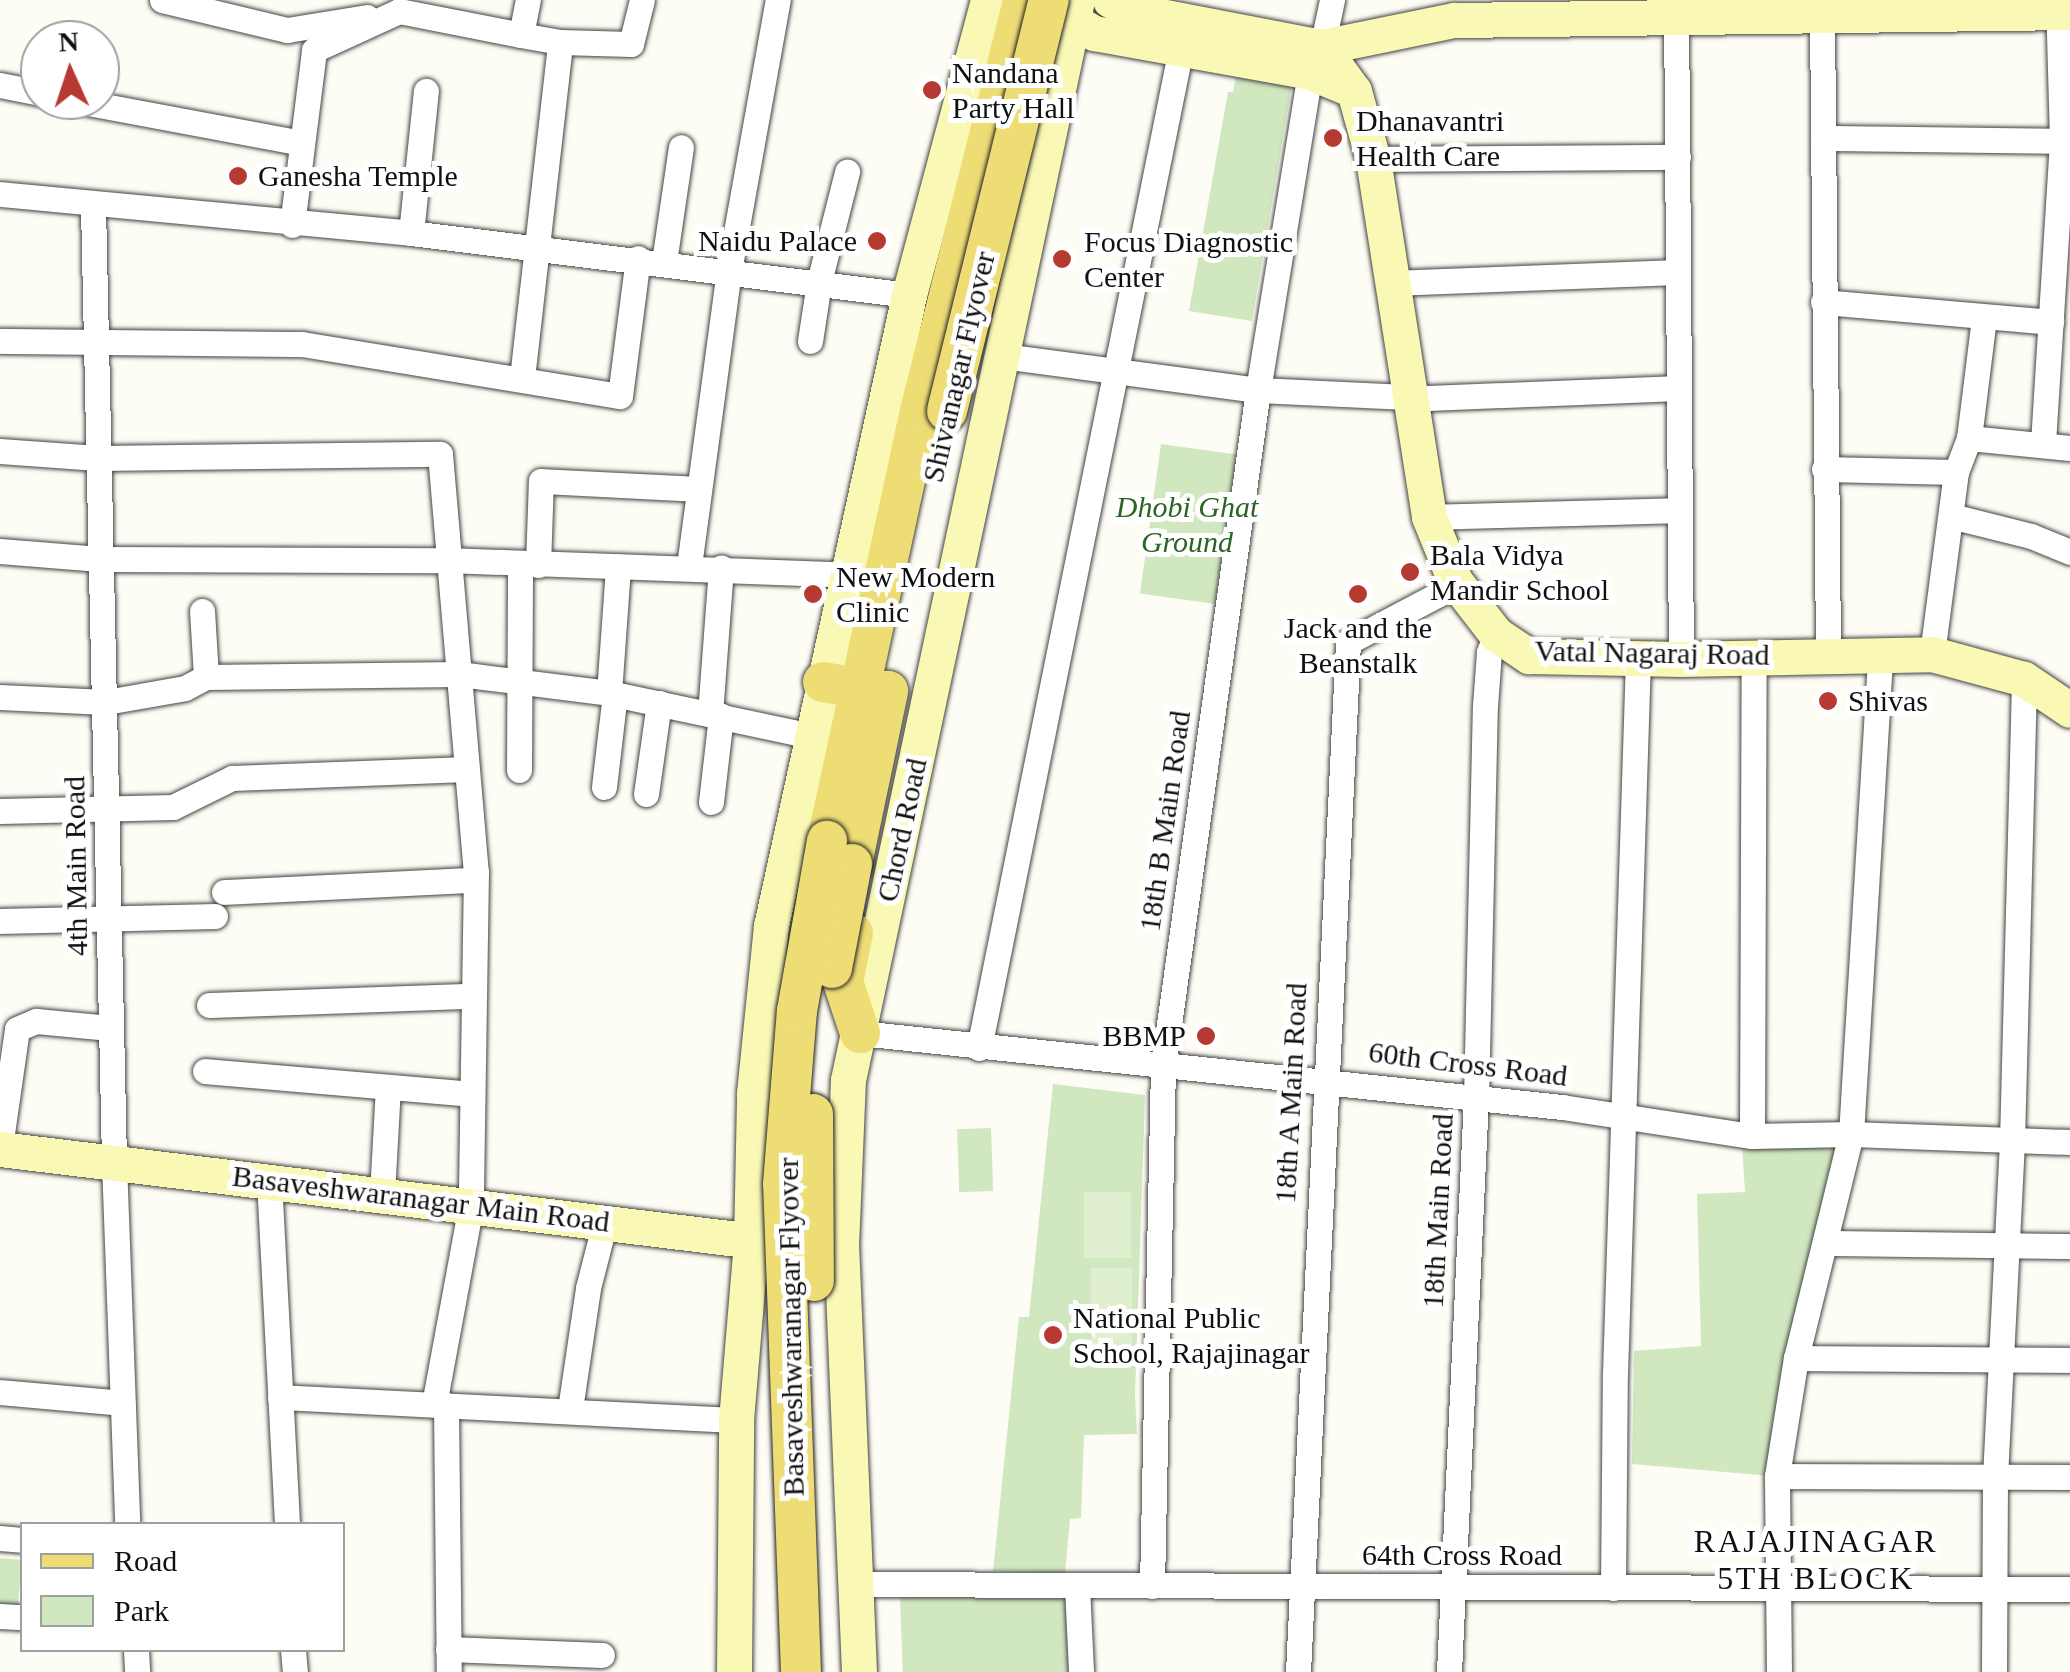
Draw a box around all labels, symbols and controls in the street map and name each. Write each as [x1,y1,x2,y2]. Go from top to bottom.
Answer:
north arrow [20,20,120,120]
text: N [58,26,79,58]
place label: Nandana Party Hall [952,55,1074,126]
marker: Nandana Party Hall [921,79,943,101]
place label: Dhanavantri Health Care [1356,103,1504,174]
marker: Dhanavantri Health Care [1320,125,1346,151]
place label: Ganesha Temple [258,158,458,194]
marker: Ganesha Temple [227,165,249,187]
place label: Naidu Palace [698,223,857,259]
place label: Focus Diagnostic Center [1084,224,1293,294]
marker: Naidu Palace [866,230,888,252]
marker: Focus Diagnostic Center [1049,246,1075,272]
street label: Shivanagar Flyover [915,248,1003,486]
park label: Dhobi Ghat Ground [1116,489,1258,560]
place label: Bala Vidya Mandir School [1430,537,1609,608]
place label: New Modern Clinic [836,559,995,630]
marker: Bala Vidya Mandir School [1399,561,1421,583]
marker: New Modern Clinic [800,581,826,607]
marker: Jack and the Beanstalk [1347,583,1369,605]
place label: Jack and the Beanstalk [1284,610,1432,680]
street label: Vatal Nagaraj Road [1534,633,1770,673]
place label: Shivas [1848,683,1928,719]
marker: Shivas [1817,690,1839,712]
street label: 18th B Main Road [1132,708,1198,934]
street label: Chord Road [869,755,935,905]
street label: 4th Main Road [56,776,96,956]
street label: 18th A Main Road [1267,980,1315,1206]
place label: BBMP [1103,1018,1186,1054]
marker: BBMP [1195,1025,1217,1047]
street label: 60th Cross Road [1367,1034,1569,1094]
street label: 18th Main Road [1415,1113,1461,1309]
street label: Basaveshwaranagar Flyover [770,1157,812,1497]
street label: Basaveshwaranagar Main Road [230,1158,612,1240]
place label: National Public School, Rajajinagar [1073,1300,1310,1370]
marker: National Public School, Rajajinagar [1042,1324,1064,1346]
legend [20,1522,345,1652]
district label: RAJAJINAGAR 5TH BLOCK [1694,1523,1938,1598]
street label: 64th Cross Road [1362,1537,1562,1573]
text: Road [114,1544,177,1577]
text: Park [114,1594,169,1627]

